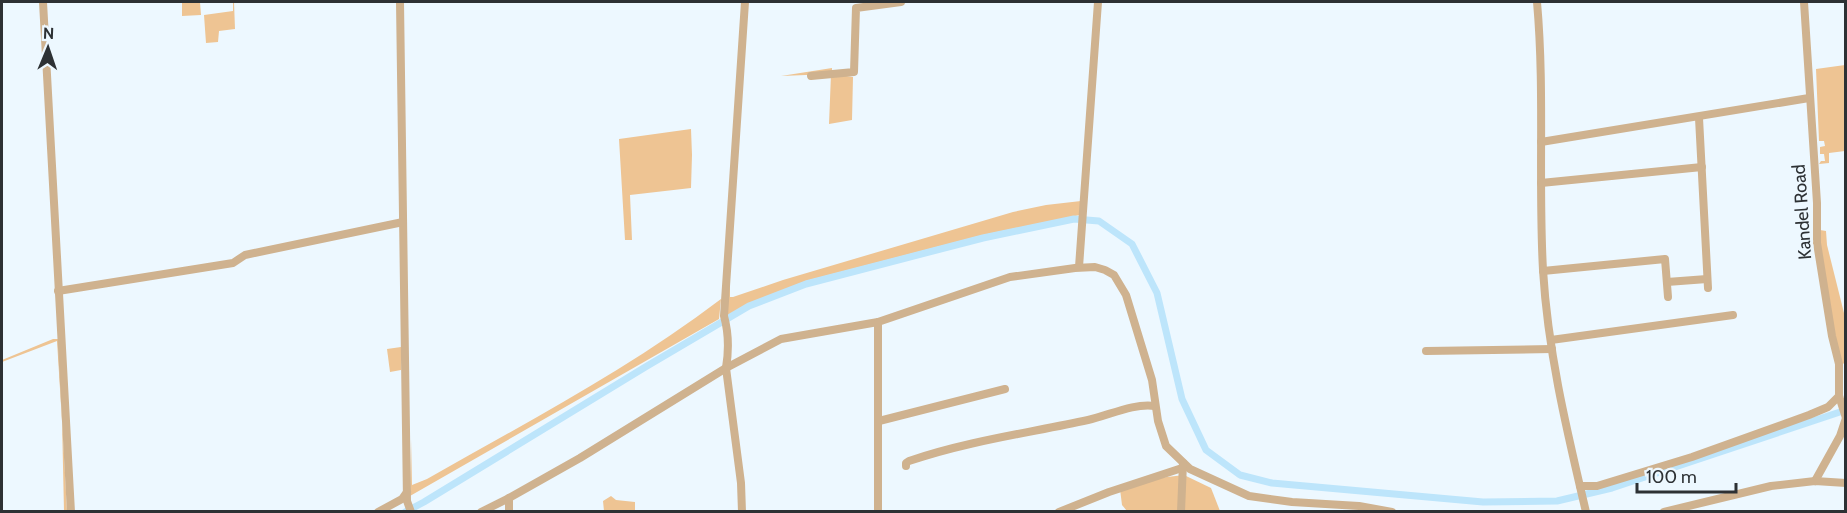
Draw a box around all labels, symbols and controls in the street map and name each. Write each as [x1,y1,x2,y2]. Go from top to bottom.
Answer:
north arrow [18,18,78,78]
text: N [43,24,54,43]
street label: Kandel Road [1788,164,1816,260]
scale bar [1637,456,1736,494]
text: 100 m [1646,466,1697,488]

